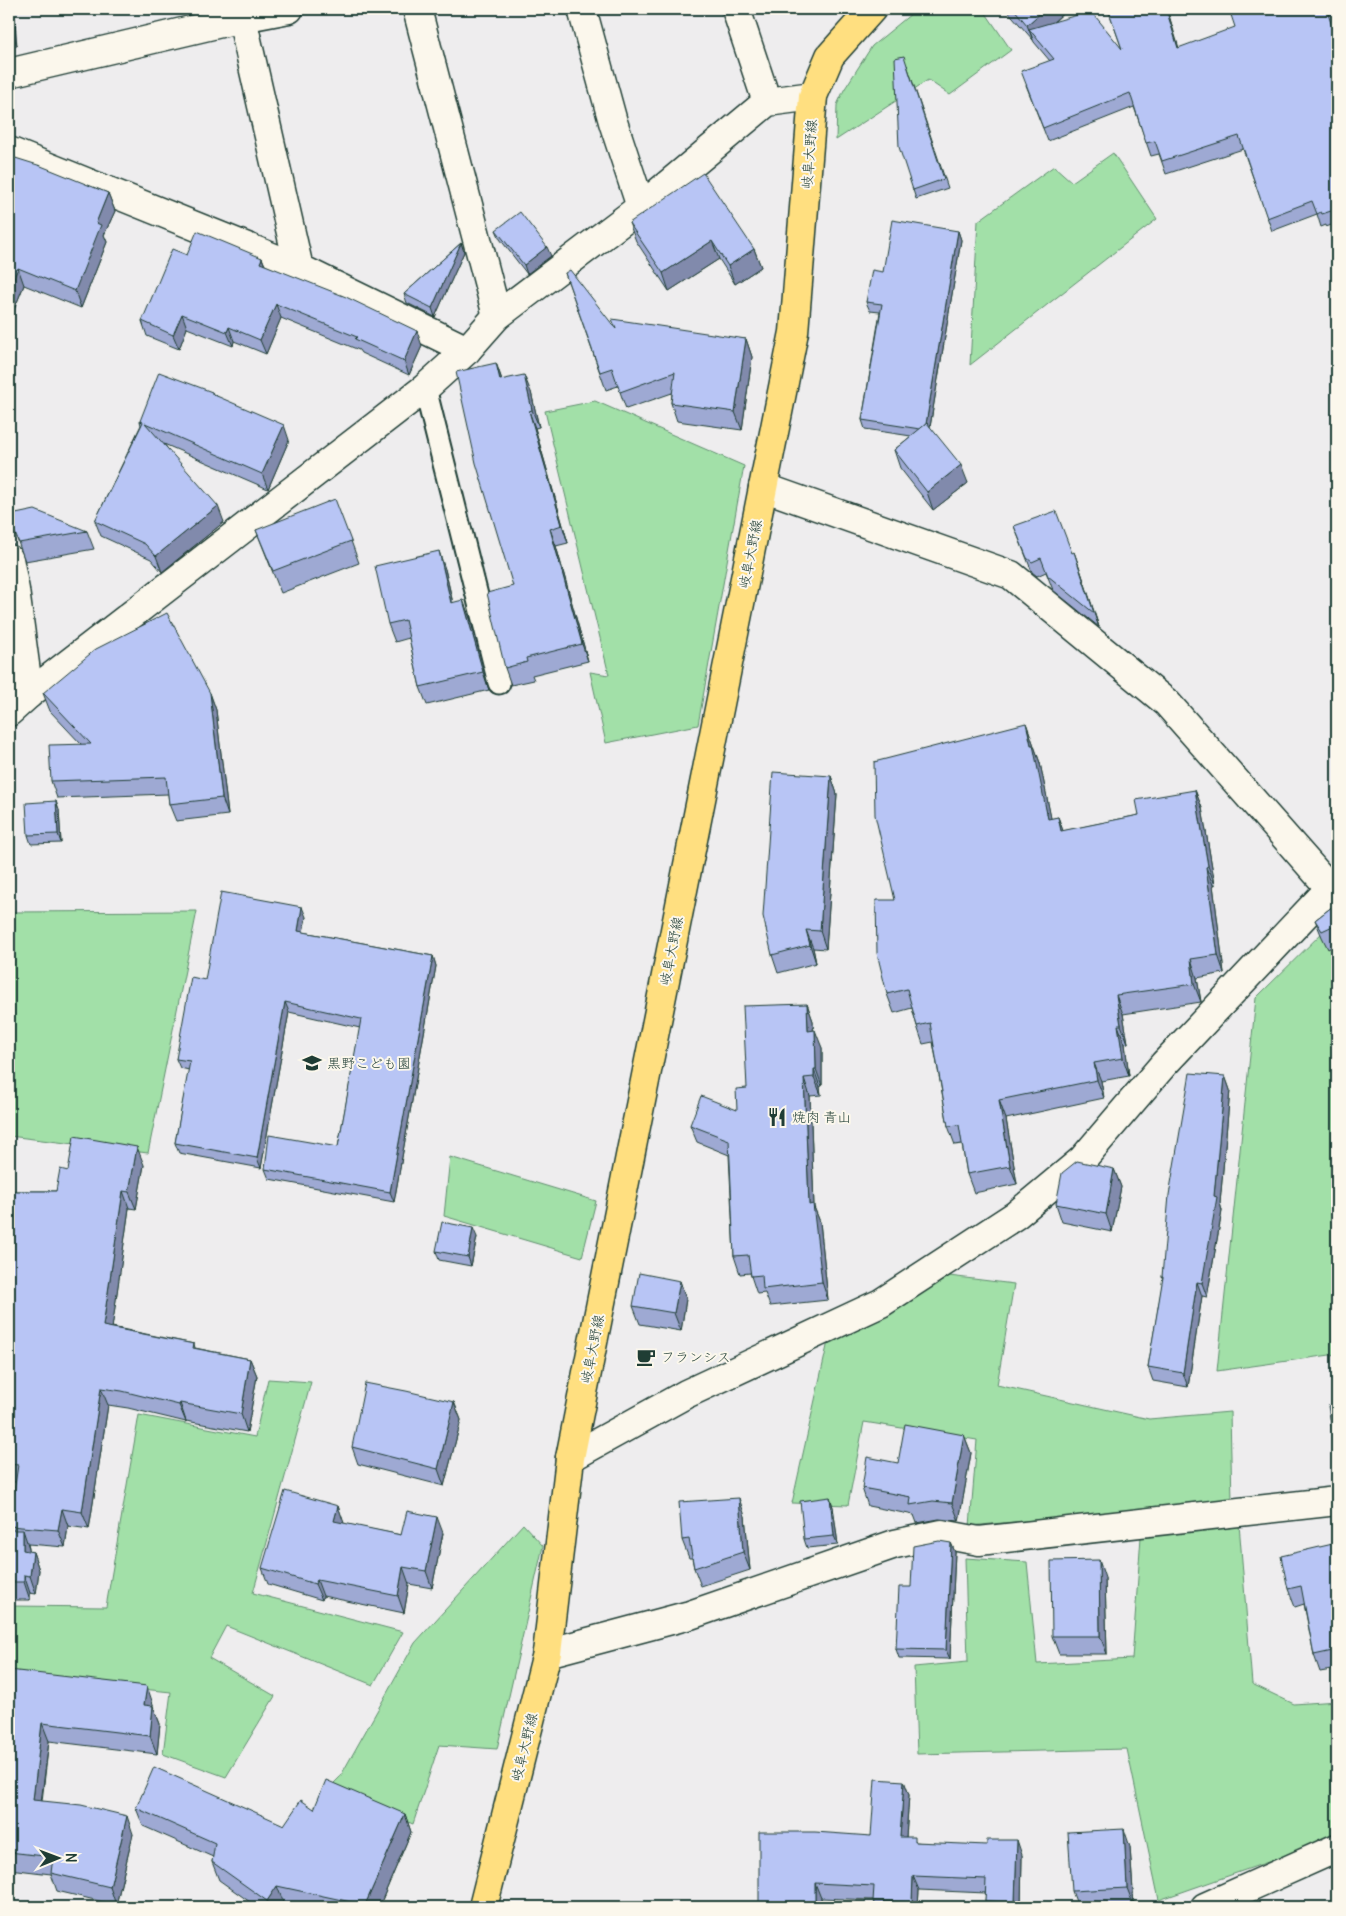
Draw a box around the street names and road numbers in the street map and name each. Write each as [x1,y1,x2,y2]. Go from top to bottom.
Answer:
street label: 岐阜大野線 [798,118,820,190]
street label: 岐阜大野線 [734,518,766,590]
street label: 岐阜大野線 [655,915,687,987]
street label: 岐阜大野線 [576,1313,608,1385]
street label: 岐阜大野線 [507,1711,541,1783]

